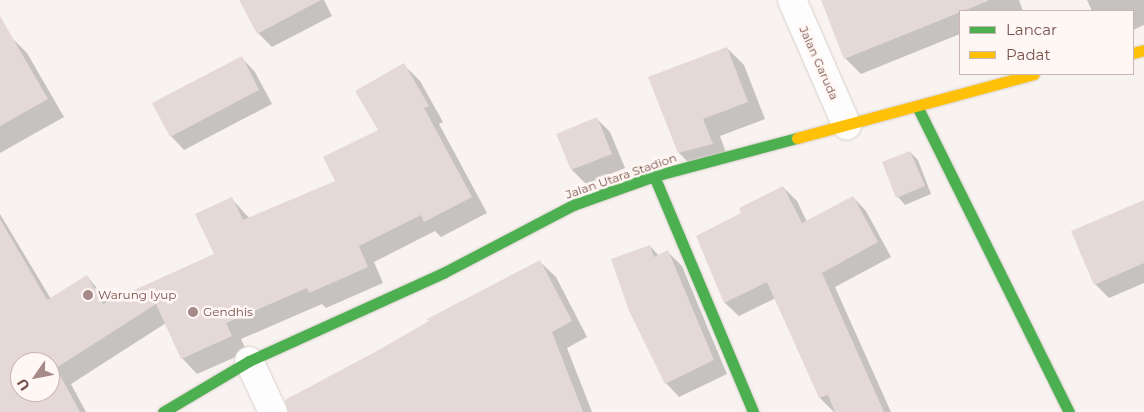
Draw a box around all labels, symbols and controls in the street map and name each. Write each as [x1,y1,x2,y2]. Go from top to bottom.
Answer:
legend [959,10,1134,75]
text: Lancar [1006,20,1057,39]
street label: Jalan Garuda [796,24,842,102]
text: Padat [1006,45,1051,64]
street label: Jalan Utara Stadion [564,150,678,202]
place label: Warung Iyup [98,288,176,302]
marker: Warung Iyup [82,289,94,301]
place label: Gendhis [203,305,253,319]
marker: Gendhis [187,306,199,318]
north arrow [10,352,60,402]
text: U [13,375,34,394]

